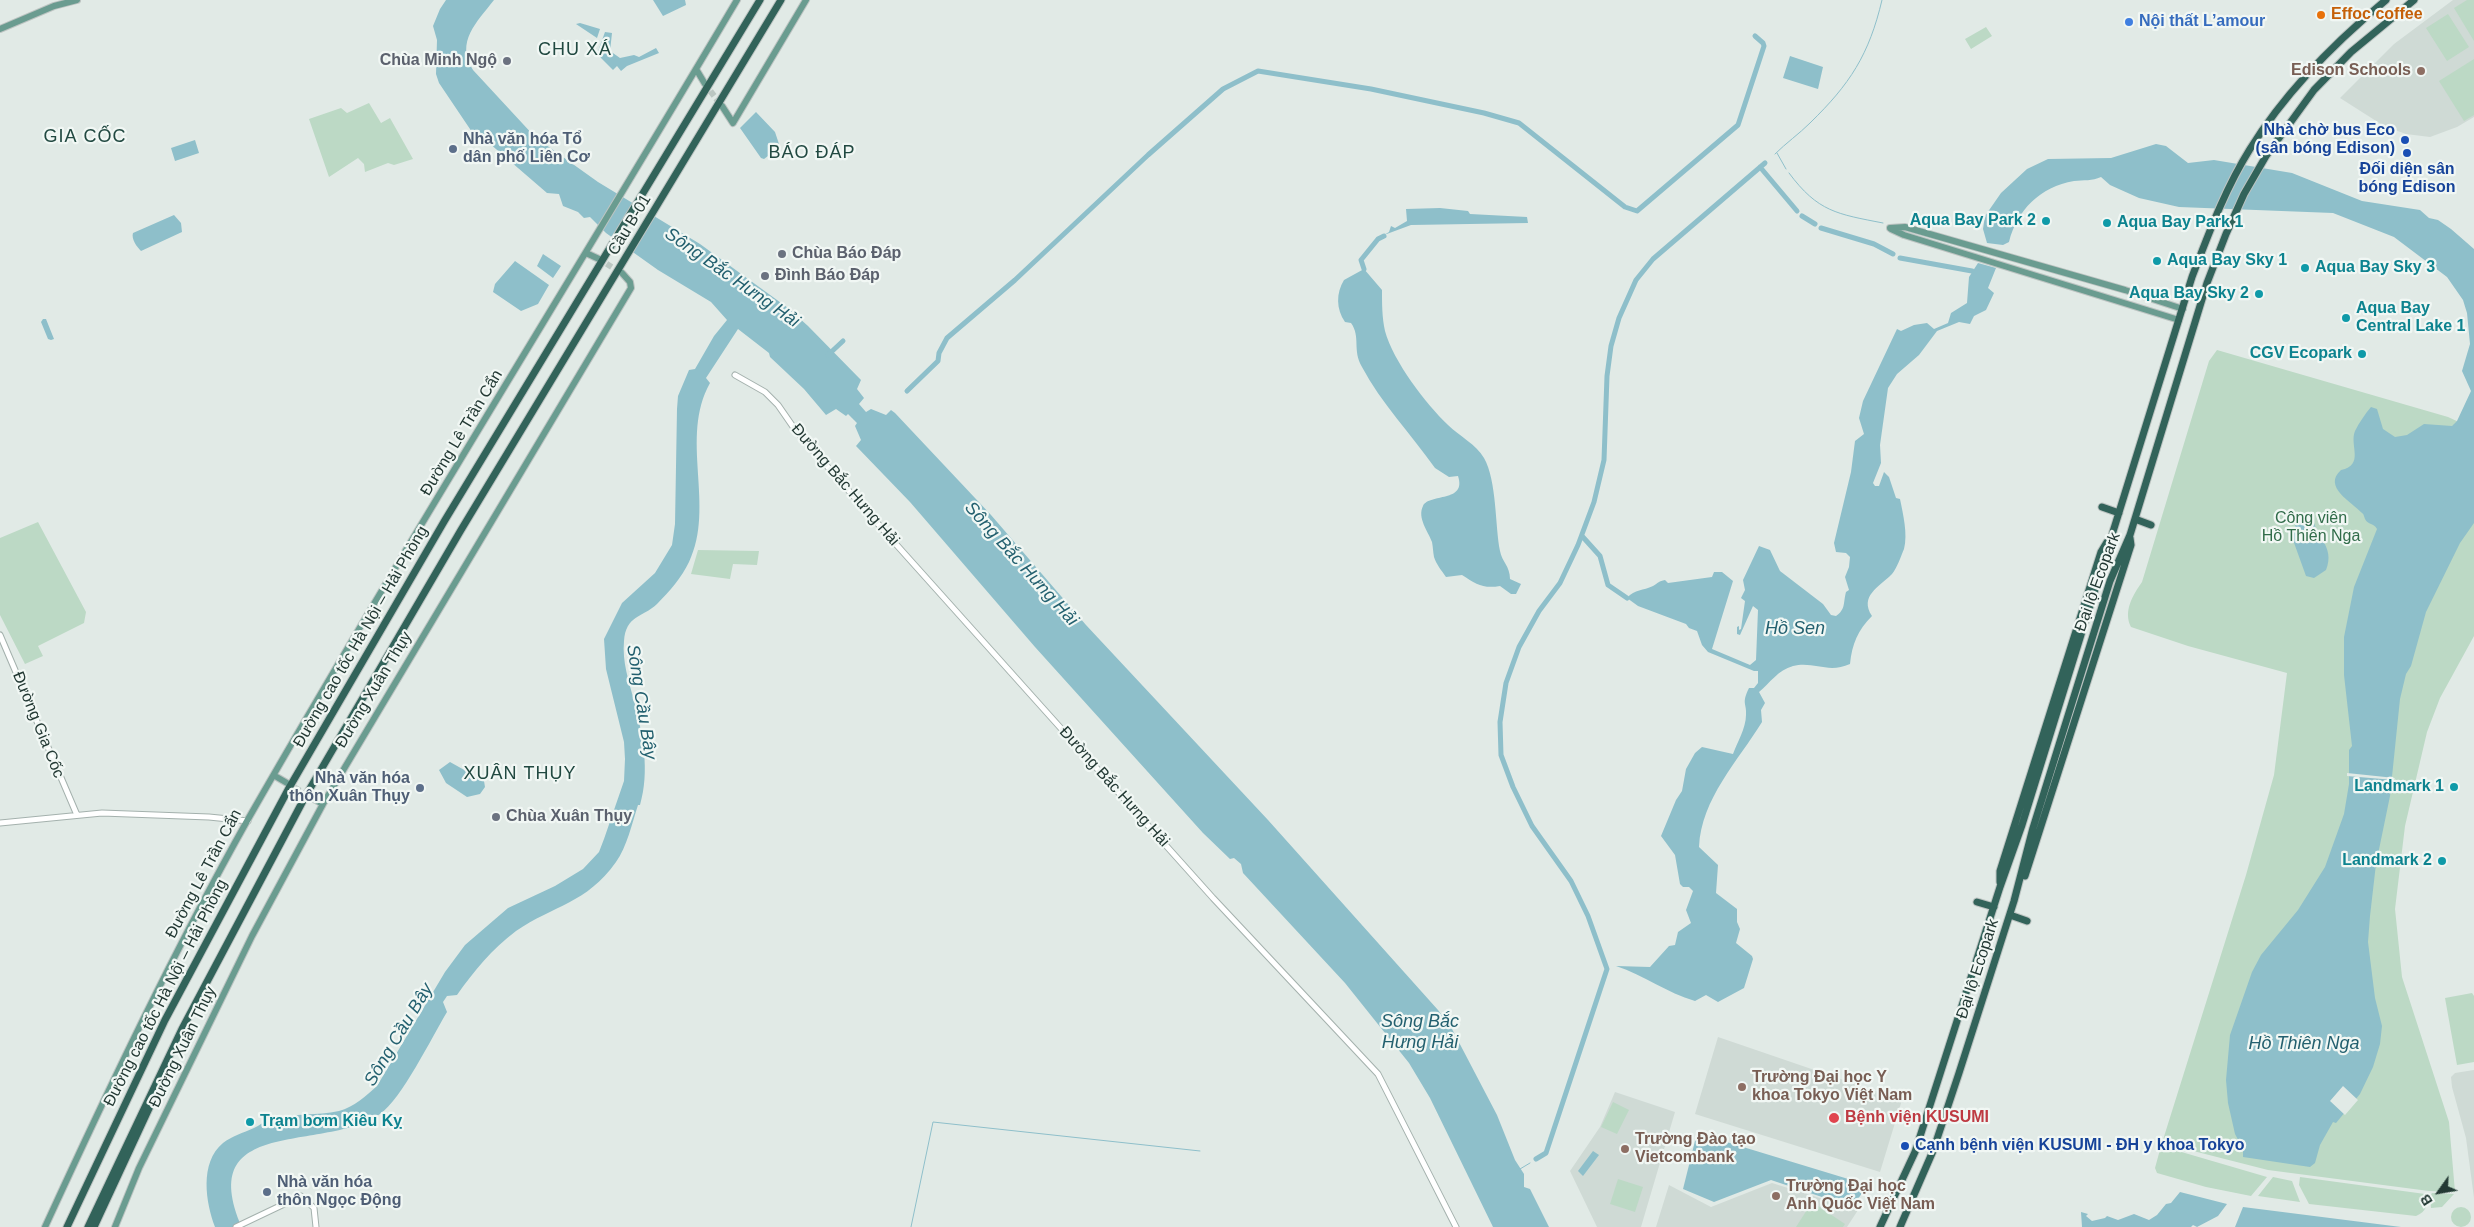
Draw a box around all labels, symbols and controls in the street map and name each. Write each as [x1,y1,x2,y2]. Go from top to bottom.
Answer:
place label: Effoc coffee [2331,5,2423,25]
marker: Effoc coffee [2315,9,2327,21]
place label: Nội thất L’amour [2139,12,2265,32]
marker: Nội thất L’amour [2123,16,2135,28]
district label: CHU XÁ [537,39,613,61]
place label: Chùa Minh Ngộ [380,51,497,71]
marker: Chùa Minh Ngộ [501,55,513,67]
place label: Edison Schools [2291,61,2411,81]
marker: Edison Schools [2415,65,2427,77]
place label: Nhà chờ bus Eco (sân bóng Edison) [2255,121,2395,159]
district label: GIA CỐC [43,126,127,148]
place label: Nhà văn hóa Tổ dân phố Liên Cơ [463,130,590,168]
marker: Nhà chờ bus Eco (sân bóng Edison) [2399,134,2411,146]
district label: BÁO ĐÁP [768,142,856,164]
marker: Nhà văn hóa Tổ dân phố Liên Cơ [447,143,459,155]
marker: Đối diện sân bóng Edison [2401,147,2413,159]
place label: Đối diện sân bóng Edison [2359,160,2455,198]
street label: Cầu B-01 [604,191,656,259]
place label: Aqua Bay Park 2 [1910,211,2036,231]
place label: Aqua Bay Park 1 [2117,213,2243,233]
marker: Aqua Bay Park 2 [2040,215,2052,227]
marker: Aqua Bay Park 1 [2101,217,2113,229]
water label: Sông Bắc Hưng Hải [660,223,804,333]
place label: Chùa Báo Đáp [792,244,901,264]
marker: Chùa Báo Đáp [776,248,788,260]
place label: Aqua Bay Sky 1 [2167,251,2287,271]
marker: Aqua Bay Sky 1 [2151,255,2163,267]
place label: Aqua Bay Sky 3 [2315,258,2435,278]
marker: Aqua Bay Sky 3 [2299,262,2311,274]
place label: Đình Báo Đáp [775,266,880,286]
marker: Đình Báo Đáp [759,270,771,282]
place label: Aqua Bay Sky 2 [2129,284,2249,304]
marker: Aqua Bay Sky 2 [2253,288,2265,300]
place label: Aqua Bay Central Lake 1 [2356,299,2465,337]
marker: Aqua Bay Central Lake 1 [2340,312,2352,324]
place label: CGV Ecopark [2250,344,2352,364]
marker: CGV Ecopark [2356,348,2368,360]
street label: Đường Lê Trần Cẩn [417,367,507,499]
street label: Đường Bắc Hưng Hải [787,420,903,550]
water label: Sông Bắc Hưng Hải [960,498,1082,630]
park label: Công viên Hồ Thiên Nga [2262,509,2360,547]
street label: Đường cao tốc Hà Nội – Hải Phòng [290,523,432,751]
street label: Đại lộ Ecopark [2071,530,2125,634]
water label: Hồ Sen [1765,618,1825,640]
street label: Đường Xuân Thụy [332,628,416,752]
water label: Sông Cầu Bây [621,643,661,761]
street label: Đường Gia Cốc [8,669,68,781]
street label: Đường Bắc Hưng Hải [1055,723,1173,851]
district label: XUÂN THỤY [462,763,578,785]
place label: Nhà văn hóa thôn Xuân Thụy [289,769,410,807]
place label: Landmark 1 [2354,777,2444,797]
marker: Landmark 1 [2448,781,2460,793]
marker: Nhà văn hóa thôn Xuân Thụy [414,782,426,794]
street label: Đường Lê Trần Cẩn [162,806,246,942]
place label: Chùa Xuân Thụy [506,807,632,827]
marker: Chùa Xuân Thụy [490,811,502,823]
place label: Landmark 2 [2342,851,2432,871]
marker: Landmark 2 [2436,855,2448,867]
street label: Đường cao tốc Hà Nội – Hải Phòng [100,876,232,1110]
street label: Đại lộ Ecopark [1953,917,2003,1021]
water label: Sông Cầu Bây [360,980,438,1090]
street label: Đường Xuân Thụy [145,983,221,1111]
water label: Sông Bắc Hưng Hải [1381,1011,1459,1054]
water label: Hồ Thiên Nga [2248,1033,2360,1055]
place label: Trường Đại học Y khoa Tokyo Việt Nam [1752,1068,1912,1106]
marker: Trường Đại học Y khoa Tokyo Việt Nam [1736,1081,1748,1093]
place label: Bệnh viện KUSUMI [1845,1108,1989,1128]
marker: Bệnh viện KUSUMI [1827,1111,1841,1125]
place label: Trạm bơm Kiêu Kỵ [260,1112,402,1132]
marker: Trạm bơm Kiêu Kỵ [244,1116,256,1128]
place label: Trường Đào tạo Vietcombank [1635,1130,1756,1168]
place label: Cạnh bệnh viện KUSUMI - ĐH y khoa Tokyo [1915,1136,2245,1156]
marker: Cạnh bệnh viện KUSUMI - ĐH y khoa Tokyo [1899,1140,1911,1152]
marker: Trường Đào tạo Vietcombank [1619,1143,1631,1155]
north arrow [2414,1167,2464,1217]
place label: Nhà văn hóa thôn Ngọc Động [277,1173,401,1211]
place label: Trường Đại học Anh Quốc Việt Nam [1786,1177,1935,1215]
marker: Nhà văn hóa thôn Ngọc Động [261,1186,273,1198]
marker: Trường Đại học Anh Quốc Việt Nam [1770,1190,1782,1202]
text: B [2417,1191,2436,1208]

